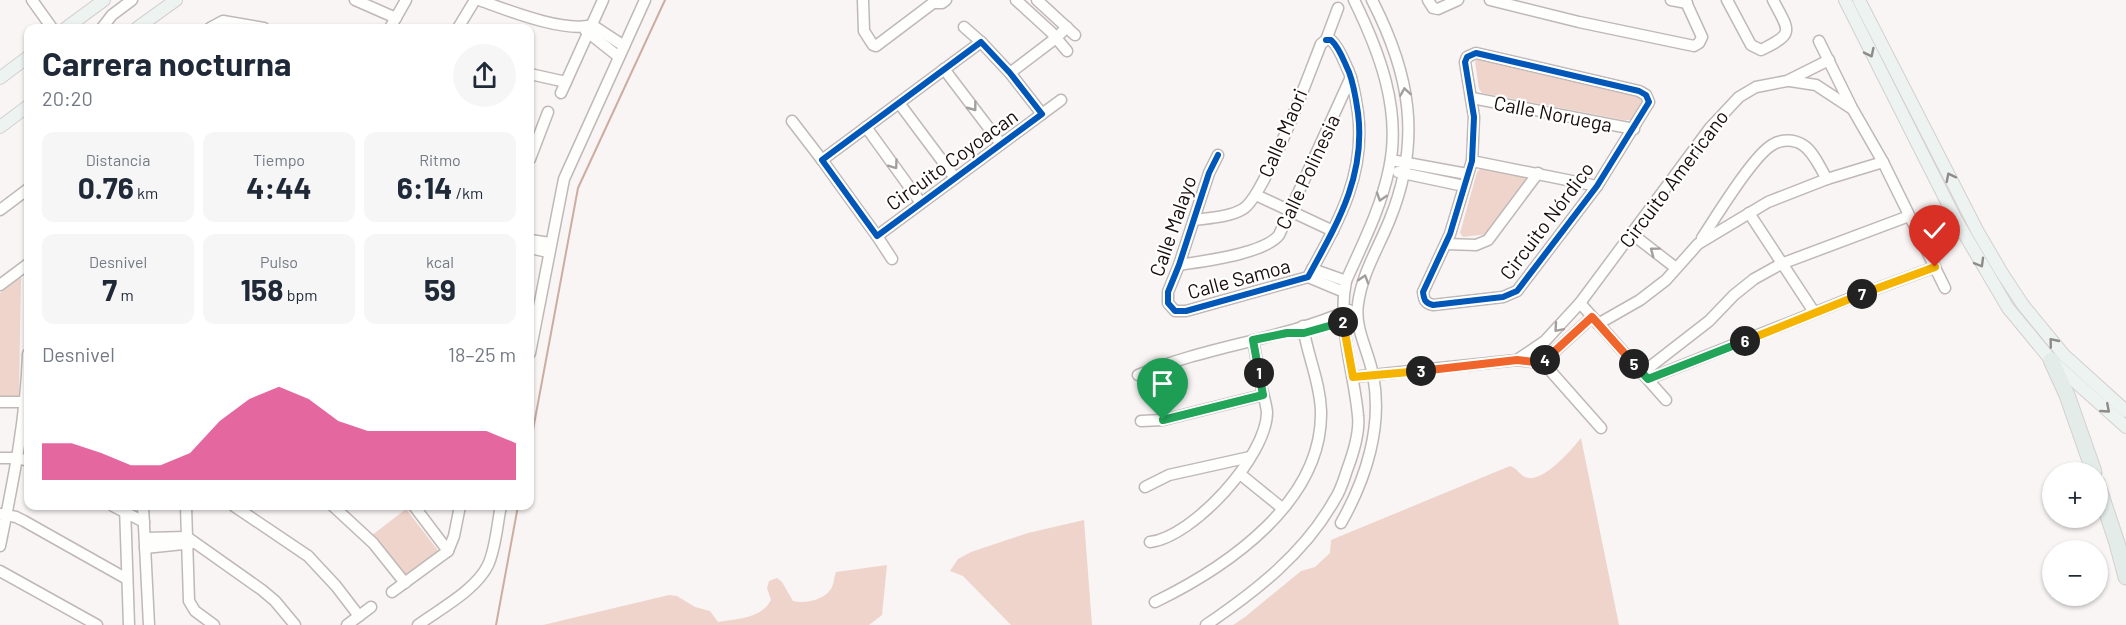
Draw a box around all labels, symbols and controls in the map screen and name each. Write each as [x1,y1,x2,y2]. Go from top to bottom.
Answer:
text: Carrera nocturna [42,43,291,83]
button: share [453,44,516,107]
one-way arrow [1863,46,1875,57]
street label: Calle Maori [1253,85,1311,181]
text: 20:20 [42,86,93,110]
one-way arrow [1400,88,1412,97]
street label: Calle Noruega [1492,90,1614,136]
one-way arrow [965,100,976,111]
street label: Circuito Coyoacan [881,103,1022,215]
street label: Circuito Americano [1614,105,1733,252]
street label: Calle Polinesia [1270,110,1344,233]
text: Distancia [86,150,150,169]
text: Tiempo [253,150,305,169]
text: Ritmo [419,150,461,169]
street label: Circuito Nórdico [1494,157,1598,284]
one-way arrow [887,159,898,170]
text: 0.76 [78,169,134,205]
text: 4:44 [246,169,312,205]
text: 6:14 [397,169,452,205]
street label: Calle Malayo [1144,172,1201,279]
one-way arrow [1946,173,1957,184]
text: km [134,183,158,202]
text: /km [452,183,483,202]
one-way arrow [1375,191,1388,202]
pin [1909,205,1960,267]
icon: check [1918,214,1951,247]
one-way arrow [1650,247,1661,258]
text: Desnivel [89,252,147,271]
text: Pulso [260,252,298,271]
text: kcal [426,252,454,271]
street label: Calle Samoa [1185,253,1293,303]
one-way arrow [1973,256,1984,267]
text: 7 [102,271,117,307]
text: 158 [240,271,284,307]
text: 59 [424,271,456,307]
one-way arrow [1357,274,1369,285]
pin: 7 [1847,279,1877,309]
text: 7 [1858,284,1866,303]
text: m [117,285,134,304]
text: bpm [284,285,318,304]
pin: 2 [1328,307,1358,337]
text: 2 [1339,312,1347,331]
one-way arrow [1554,321,1565,331]
pin: 6 [1730,326,1760,356]
text: 6 [1741,331,1749,350]
one-way arrow [2050,338,2061,349]
text: Desnivel [42,342,115,366]
text: 18–25 m [448,342,516,366]
pin: 4 [1530,345,1560,375]
pin: 5 [1619,349,1649,379]
text: 4 [1540,350,1550,369]
text: 5 [1630,354,1638,373]
pin: 3 [1406,356,1436,386]
pin [1137,358,1188,420]
pin: 1 [1244,358,1274,388]
text: 3 [1417,361,1425,380]
text: 1 [1256,363,1262,382]
icon: arrive [1146,367,1179,400]
one-way arrow [2100,402,2110,413]
map controls [2042,462,2108,606]
button: + [2042,462,2108,528]
button: − [2042,540,2108,606]

